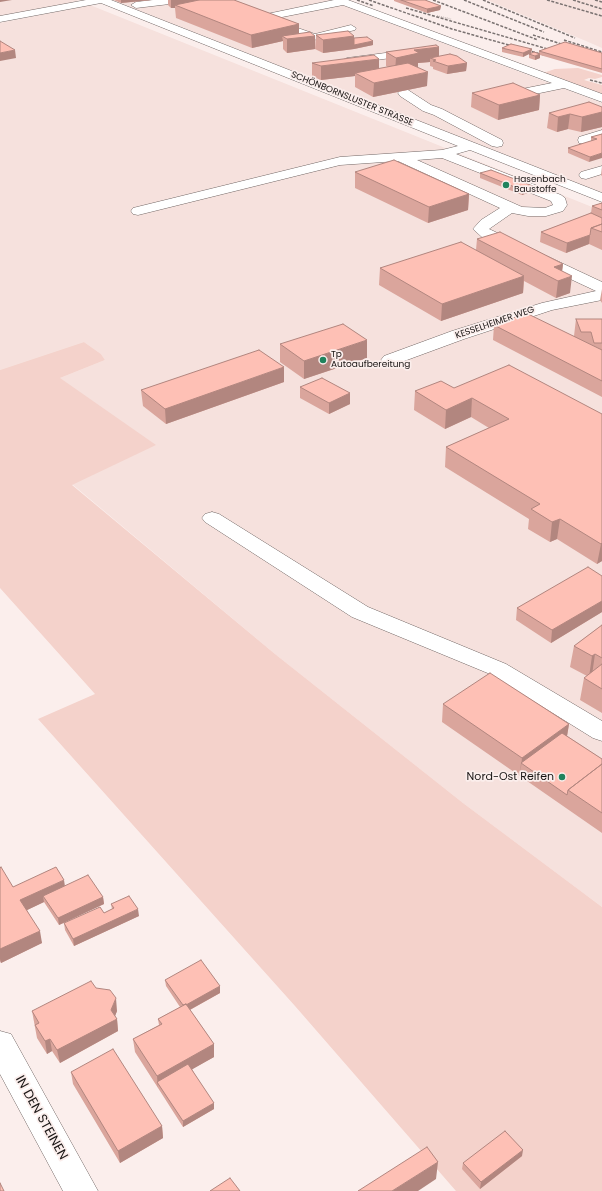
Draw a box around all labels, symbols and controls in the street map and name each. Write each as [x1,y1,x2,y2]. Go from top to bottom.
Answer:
street label: SCHÖNBORNSLUSTER STRASSE [289,69,415,129]
place label: Hasenbach Baustoffe [514,175,566,196]
marker: Hasenbach Baustoffe [501,180,511,190]
street label: KESSELHEIMER WEG [454,304,536,342]
place label: Tp Autoaufbereitung [331,350,410,371]
marker: Tp Autoaufbereitung [318,355,328,365]
place label: Nord-Ost Reifen [467,770,554,784]
marker: Nord-Ost Reifen [557,772,567,782]
street label: IN DEN STEINEN [11,1073,71,1163]

